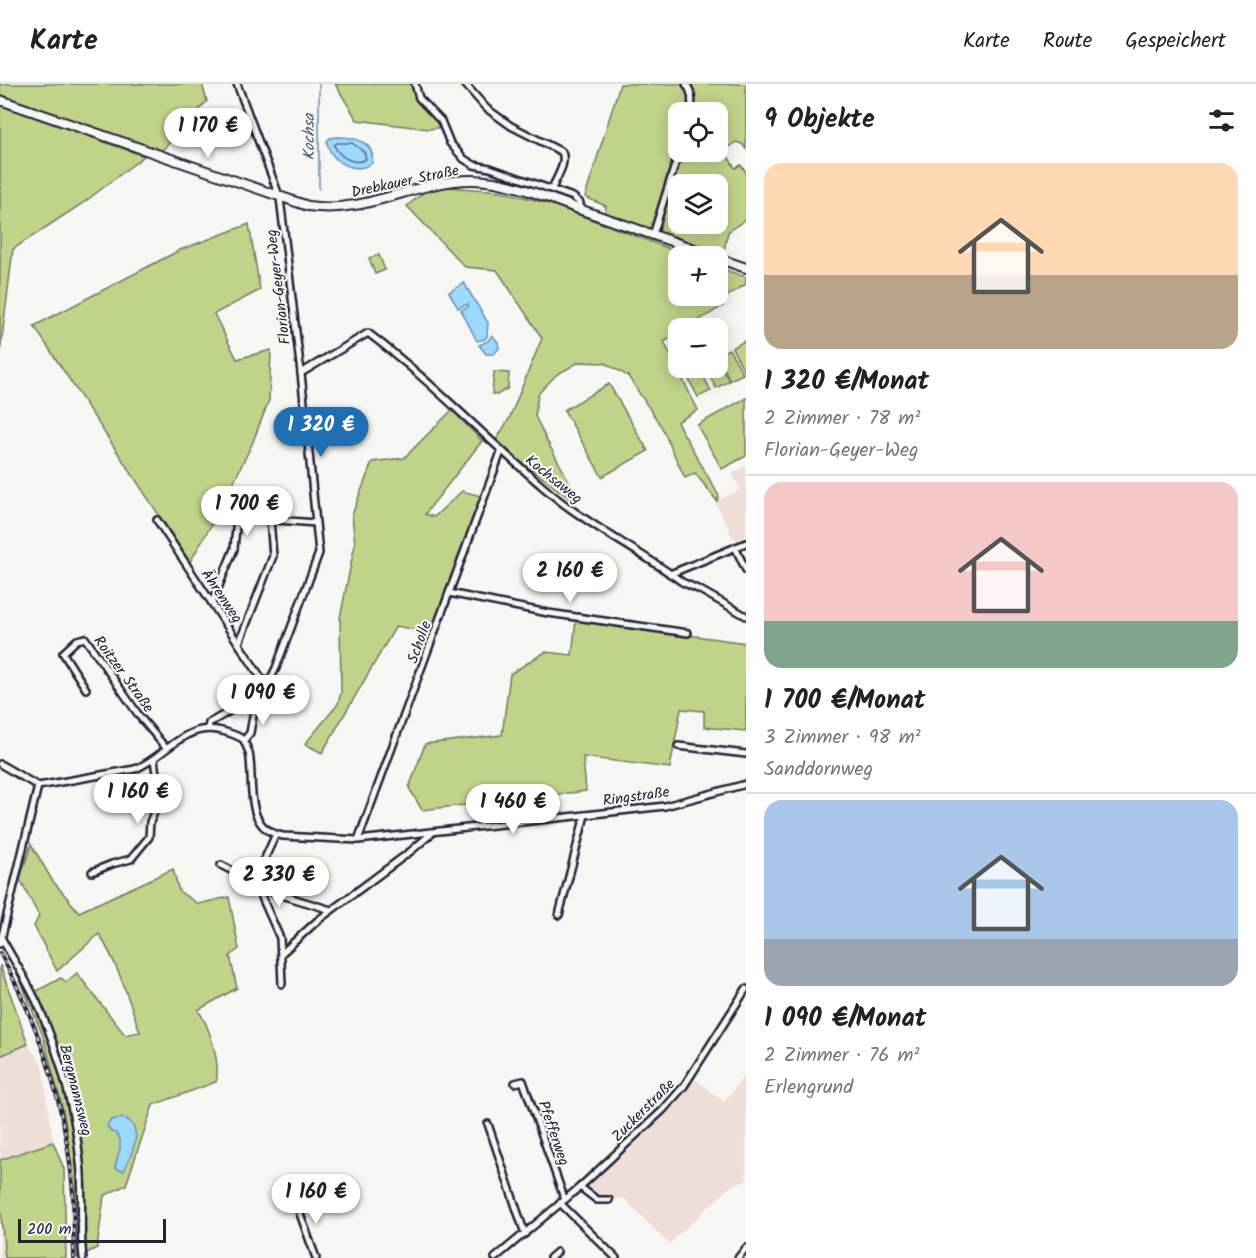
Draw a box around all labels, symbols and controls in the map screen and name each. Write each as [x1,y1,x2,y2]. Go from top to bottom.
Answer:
text: Karte [30,19,98,64]
text: Karte [963,25,1010,58]
text: Route [1043,25,1092,58]
text: Gespeichert [1125,25,1226,58]
text: 9 Objekte [764,99,875,141]
map controls [668,102,728,378]
button: locate [668,102,728,162]
icon: filters [1205,104,1238,137]
pin: 1 170 € [153,108,263,159]
text: 1 170 € [178,111,238,143]
water label: Kochsa [297,112,322,160]
street label: Drebkauer Straße [349,159,462,205]
button: layers [668,174,728,234]
icon: home [947,202,1055,310]
street label: Florian-Geyer-Weg [260,228,298,346]
button: + [668,246,728,306]
button: − [668,318,728,378]
text: 1 320 €/Monat [764,361,929,403]
text: 2 Zimmer · 78 m² [764,403,920,435]
pin: 1 320 € [266,407,376,458]
text: 1 320 € [288,410,354,442]
text: Florian-Geyer-Weg [764,435,919,467]
street label: Kochsaweg [519,449,587,510]
pin: 1 700 € [192,486,302,537]
text: 1 700 € [215,489,279,521]
icon: home [947,521,1055,629]
pin: 2 160 € [515,553,625,604]
text: 2 160 € [537,556,603,588]
street label: Ährenweg [194,565,248,628]
street label: Scholle [401,618,439,667]
street label: Roitzer Straße [87,631,160,718]
pin: 1 090 € [208,675,318,726]
text: 1 090 € [231,678,295,710]
text: 1 700 €/Monat [764,680,926,722]
text: 3 Zimmer · 98 m² [764,722,921,754]
text: Sanddornweg [764,754,873,786]
pin: 1 160 € [83,774,193,825]
text: 1 160 € [107,777,169,809]
street label: Ringstraße [601,780,671,814]
pin: 1 460 € [458,784,568,835]
text: 1 460 € [480,787,546,819]
icon: home [947,839,1055,947]
pin: 2 330 € [224,857,334,908]
text: 2 330 € [243,860,315,892]
text: 1 090 €/Monat [764,998,926,1040]
text: 2 Zimmer · 76 m² [764,1040,919,1072]
street label: Bergmannsweg [52,1042,98,1139]
text: Erlengrund [764,1072,853,1104]
street label: Zuckerstraße [606,1073,681,1148]
street label: Pfefferweg [531,1098,575,1169]
pin: 1 160 € [261,1174,371,1225]
text: 1 160 € [285,1177,347,1209]
scale bar [18,1216,166,1244]
text: 200 m [27,1217,71,1242]

